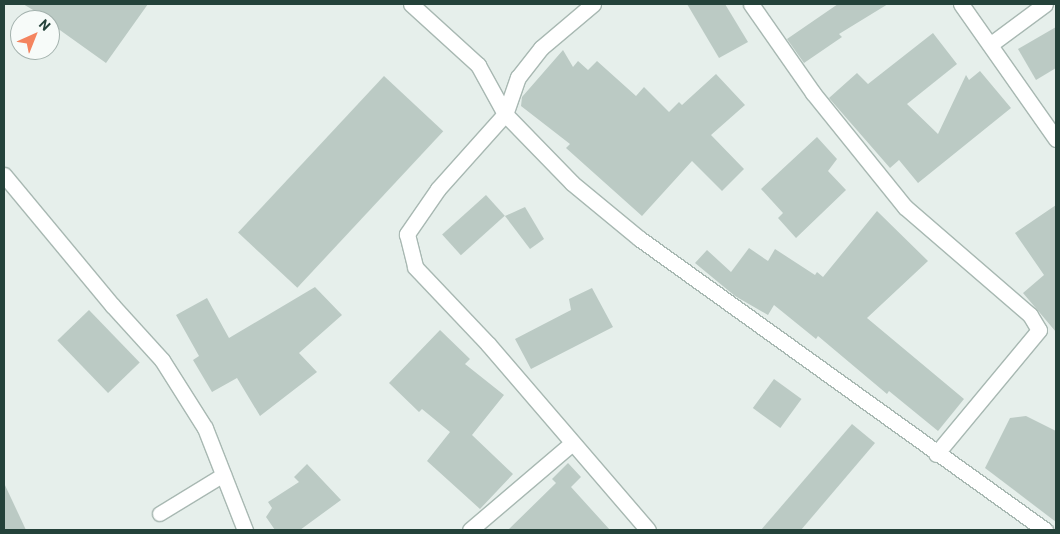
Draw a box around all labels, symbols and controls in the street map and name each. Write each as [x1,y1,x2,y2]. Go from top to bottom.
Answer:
north arrow [10,10,60,60]
text: N [36,15,54,34]

